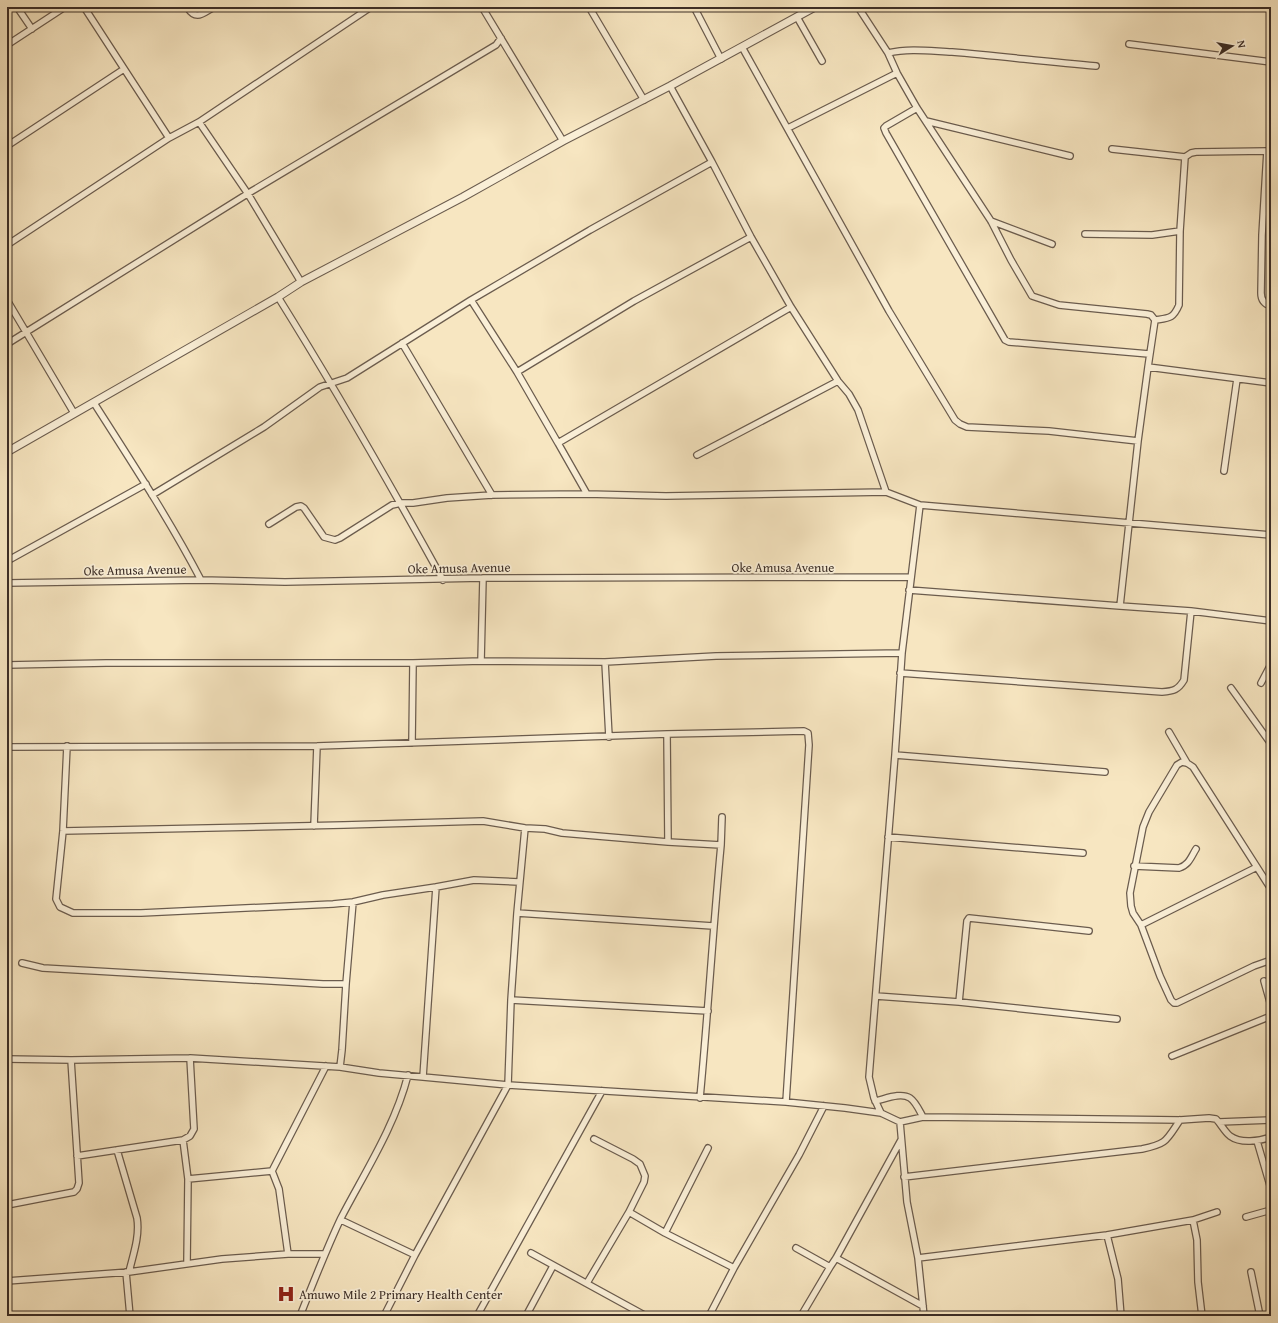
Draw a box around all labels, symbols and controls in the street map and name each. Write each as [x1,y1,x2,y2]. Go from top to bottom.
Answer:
north arrow [1212,26,1252,66]
text: N [1233,39,1250,50]
street label: Oke Amusa Avenue [407,558,511,578]
street label: Oke Amusa Avenue [732,558,834,577]
street label: Oke Amusa Avenue [83,560,187,580]
hospital icon: Amuwo Mile 2 Primary Health Center [276,1284,296,1304]
place label: Amuwo Mile 2 Primary Health Center [299,1285,503,1304]

